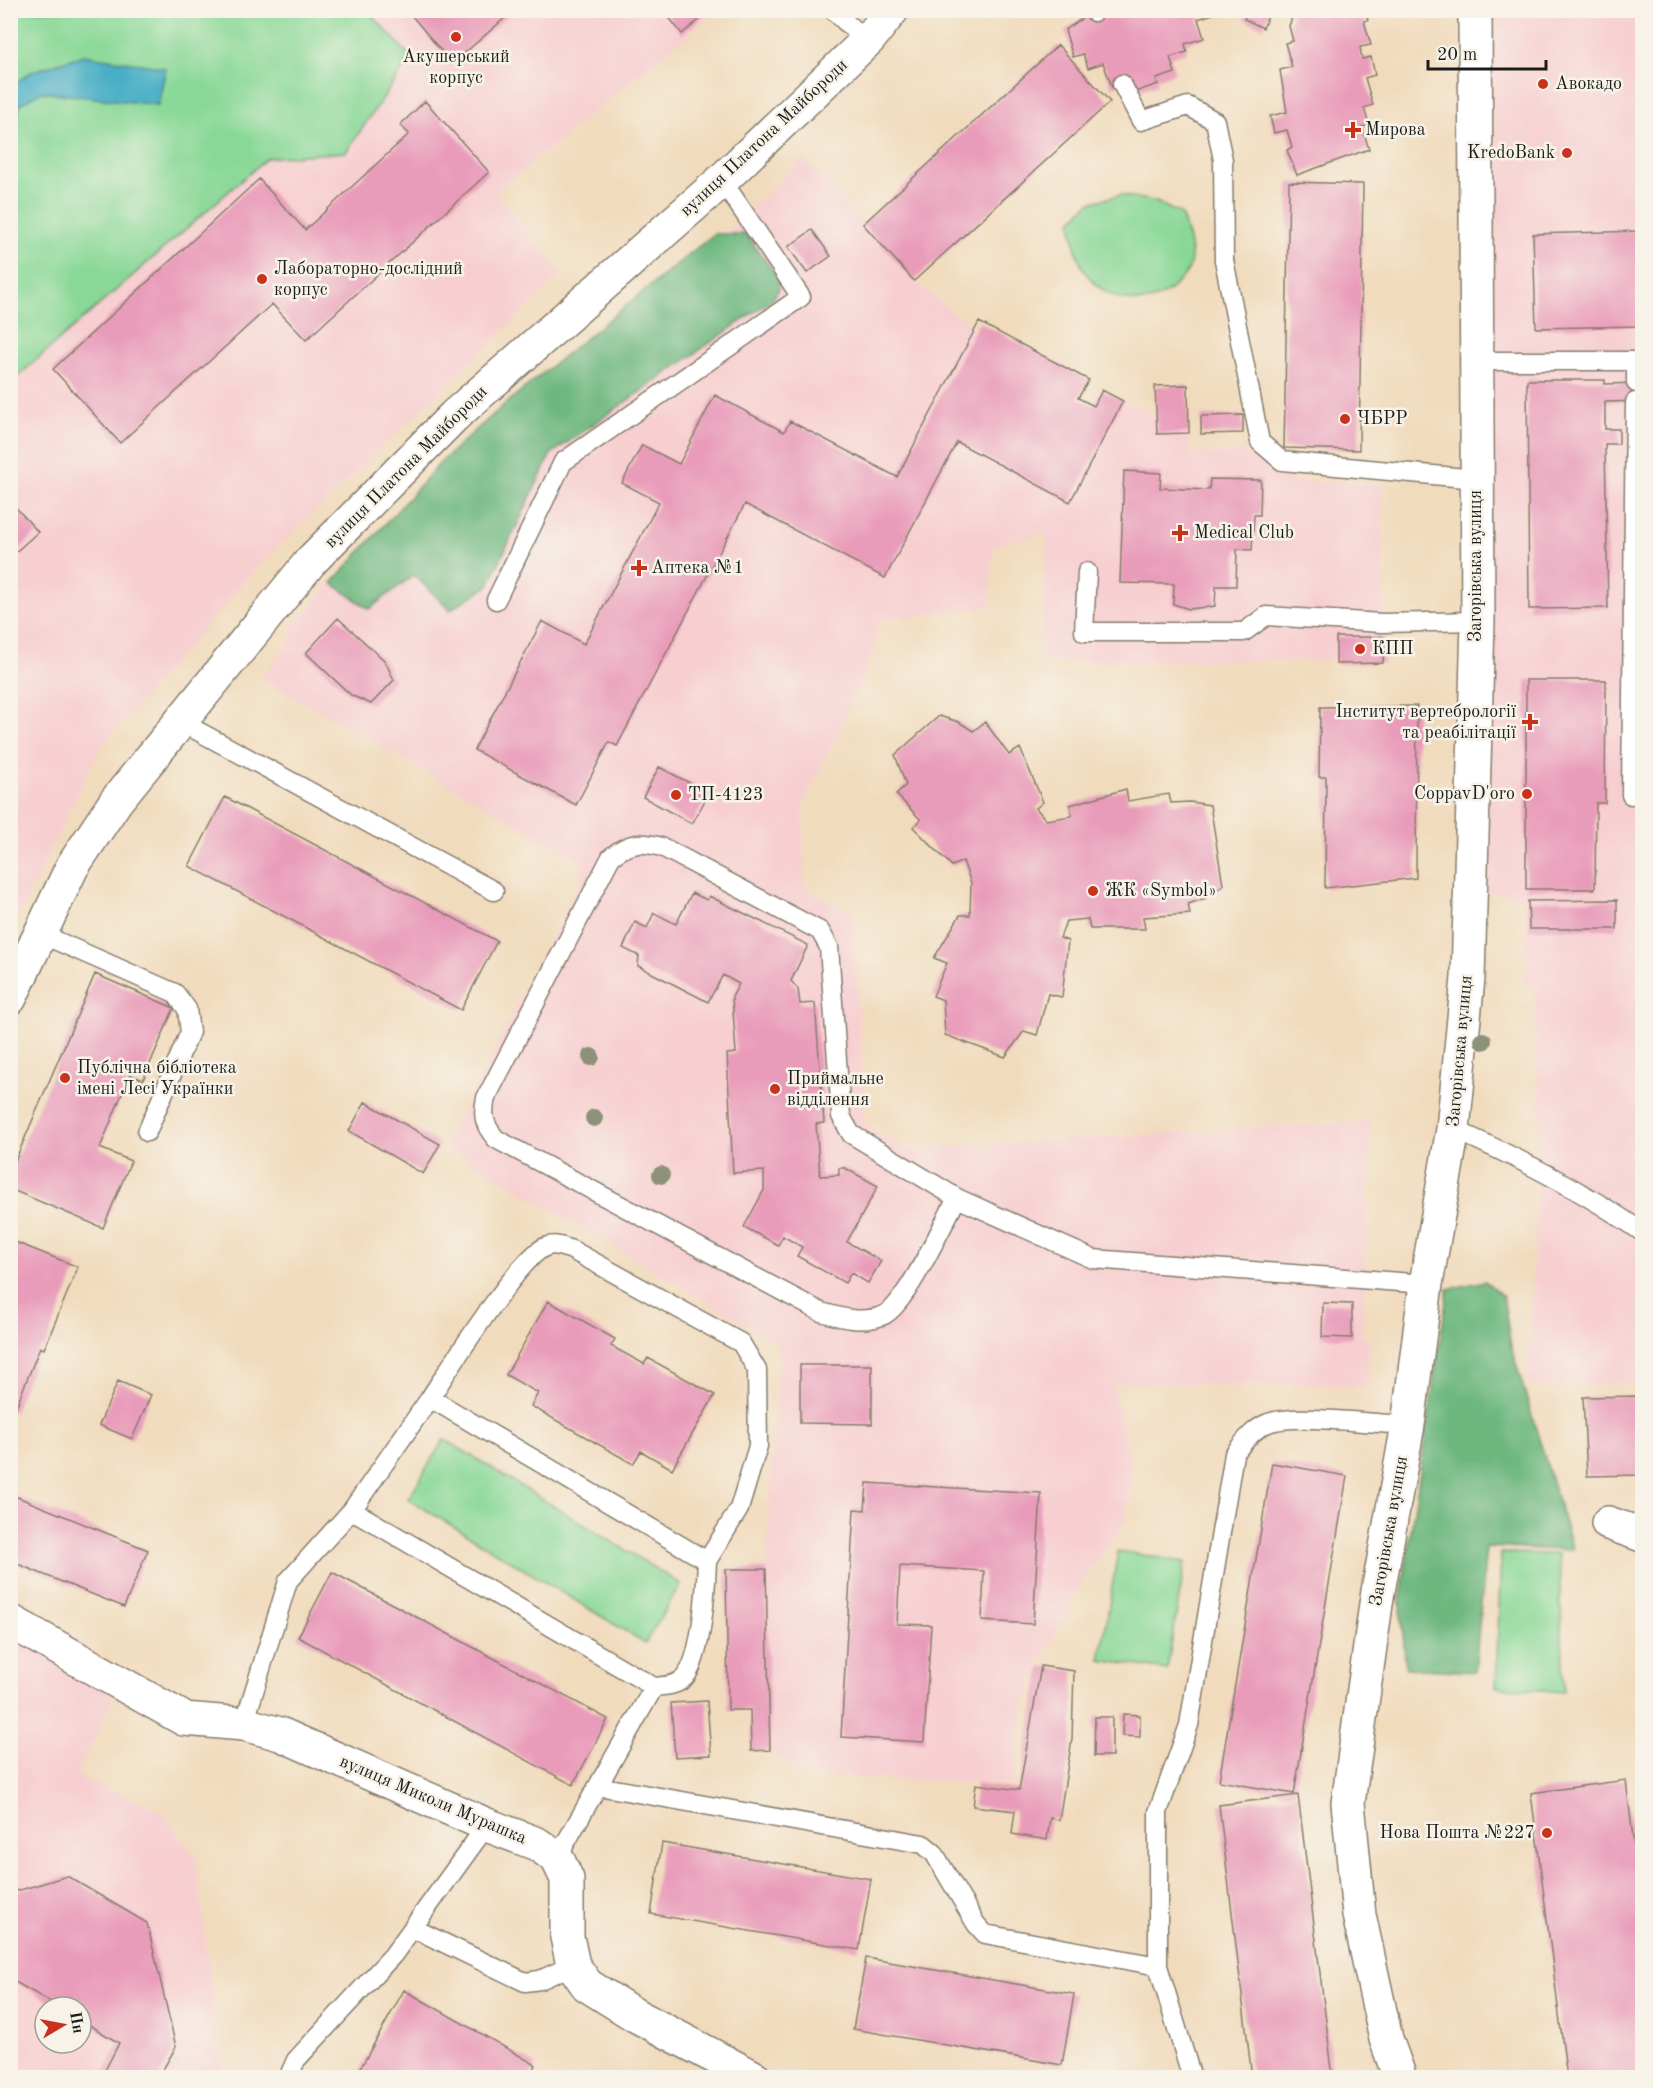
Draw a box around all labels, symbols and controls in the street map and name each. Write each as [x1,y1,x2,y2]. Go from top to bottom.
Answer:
marker: Акушерський корпус [449,30,463,44]
scale bar [1428,33,1546,71]
text: 20 m [1437,46,1477,64]
place label: Акушерський корпус [402,48,510,87]
street label: вулиця Платона Майбороди [677,56,851,220]
place label: Авокадо [1555,75,1622,93]
marker: Авокадо [1536,77,1550,91]
place label: Мирова [1365,121,1426,139]
marker: Мирова [1346,123,1360,137]
place label: KredoBank [1467,144,1555,162]
marker: KredoBank [1560,146,1574,160]
place label: Лабораторно-дослідний корпус [274,260,463,299]
marker: Лабораторно-дослідний корпус [255,272,269,286]
street label: вулиця Платона Майбороди [321,382,491,552]
place label: ЧБРР [1357,410,1407,428]
marker: ЧБРР [1338,412,1352,426]
street label: Загорівська вулиця [1467,490,1485,642]
marker: Medical Club [1171,524,1189,542]
place label: Medical Club [1194,524,1294,542]
place label: Аптека №1 [651,559,744,577]
marker: Аптека №1 [632,561,646,575]
place label: КПП [1372,640,1413,658]
marker: КПП [1353,642,1367,656]
place label: Інститут вертебрології та реабілітації [1335,703,1516,742]
marker: Інститут вертебрології та реабілітації [1521,713,1539,731]
place label: CoppavD'oro [1414,785,1515,803]
place label: ТП-4123 [688,786,763,804]
marker: CoppavD'oro [1520,787,1534,801]
marker: ТП-4123 [669,788,683,802]
place label: ЖК «Symbol» [1105,882,1217,900]
marker: ЖК «Symbol» [1086,884,1100,898]
street label: Загорівська вулиця [1444,974,1476,1128]
place label: Публічна бібліотека імені Лесі Українки [77,1059,237,1098]
place label: Приймальне відділення [787,1070,884,1109]
marker: Публічна бібліотека імені Лесі Українки [58,1071,72,1085]
marker: Приймальне відділення [768,1082,782,1096]
street label: Загорівська вулиця [1367,1454,1411,1608]
street label: вулиця Миколи Мурашка [337,1752,529,1848]
place label: Нова Пошта №227 [1380,1824,1535,1842]
marker: Нова Пошта №227 [1540,1826,1554,1840]
north arrow [33,1995,93,2055]
text: Пн [66,2010,86,2035]

